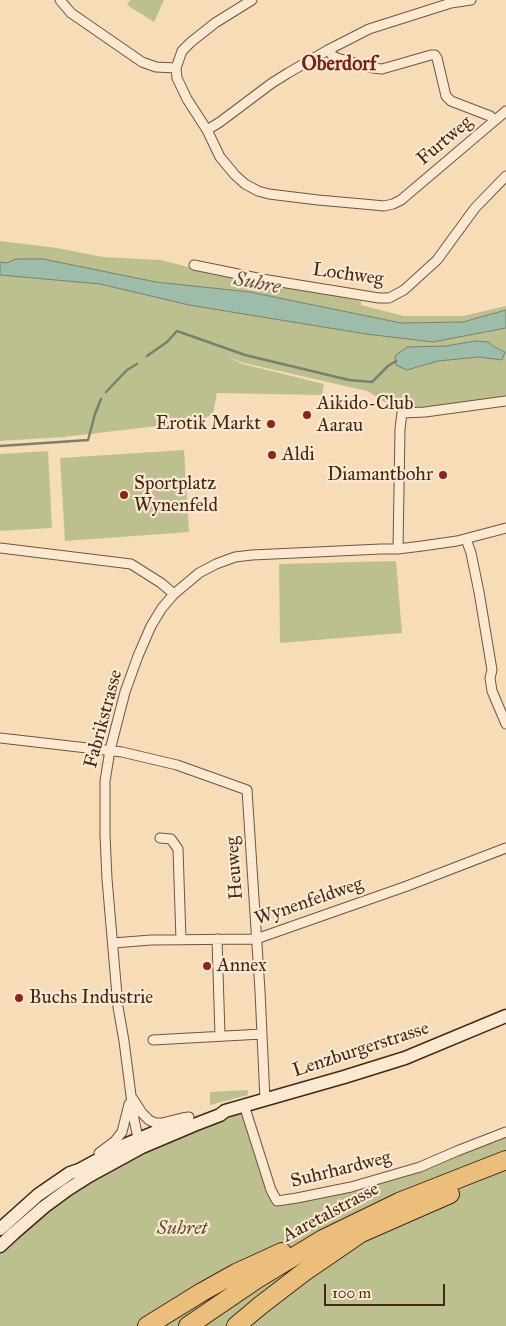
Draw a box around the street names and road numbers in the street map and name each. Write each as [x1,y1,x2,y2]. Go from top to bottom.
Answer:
street label: Furtweg [413,111,477,171]
street label: Lochweg [311,259,385,291]
street label: Fabrikstrasse [80,667,128,771]
street label: Heuweg [221,836,249,900]
street label: Wynenfeldweg [252,873,366,931]
street label: Lenzburgerstrasse [290,1017,432,1083]
street label: Suhrhardweg [288,1147,394,1193]
street label: Aaretalstrasse [279,1178,383,1248]

